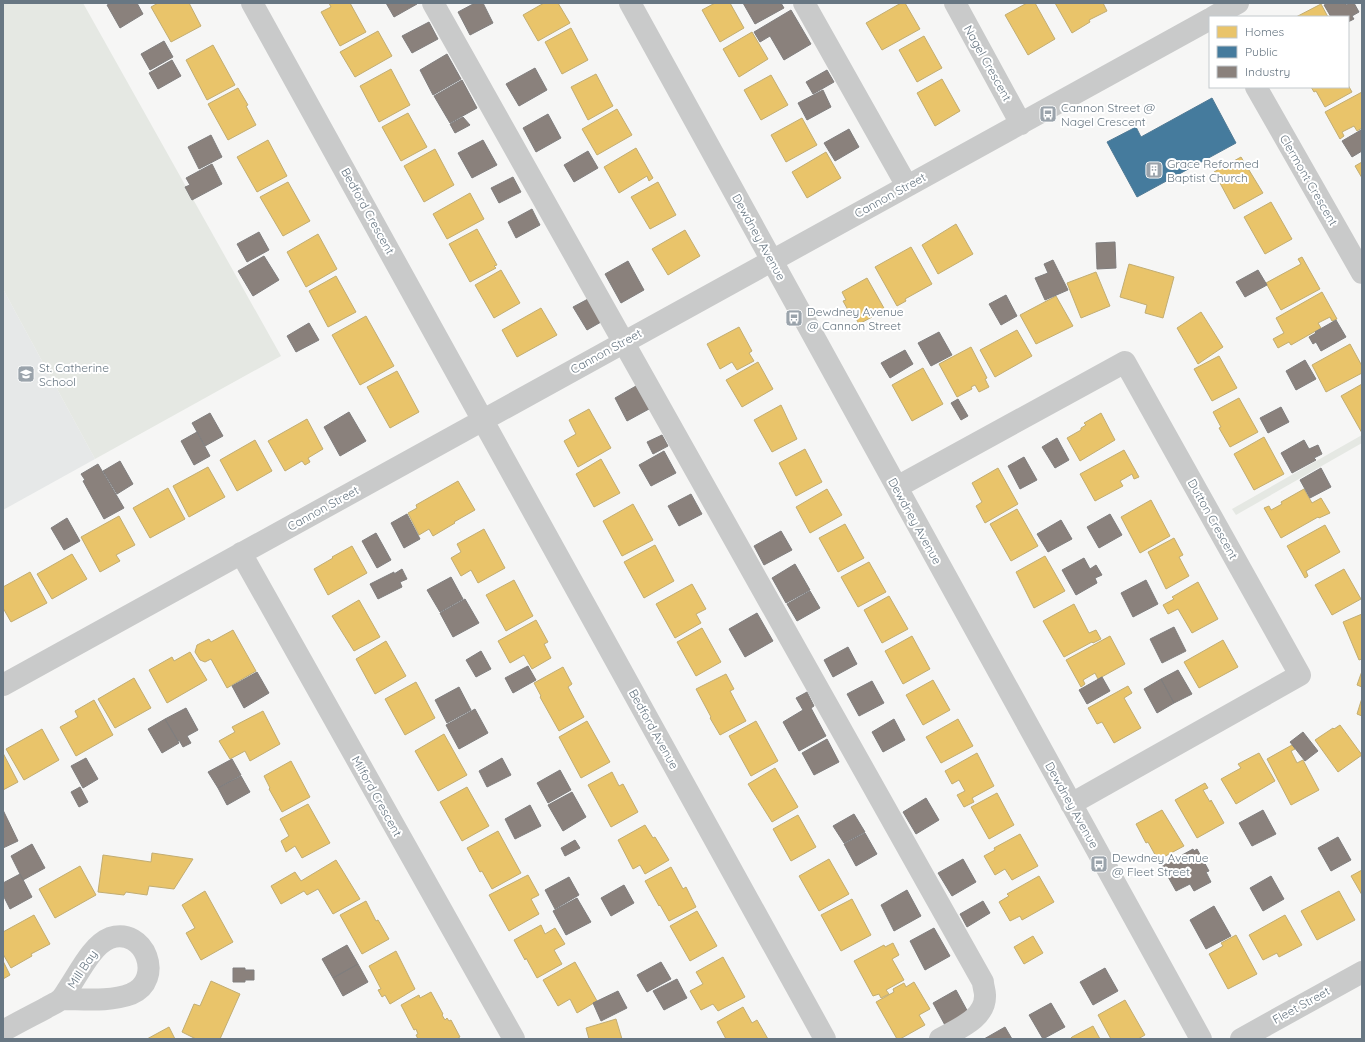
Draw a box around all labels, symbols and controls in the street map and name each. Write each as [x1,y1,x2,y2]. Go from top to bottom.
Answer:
legend [1209,16,1349,88]
street label: Nagel Crescent [961,22,1015,104]
text: Homes [1245,24,1285,39]
text: Public [1245,44,1278,59]
text: Industry [1245,64,1290,79]
place label: Cannon Street @ Nagel Crescent [1061,100,1156,129]
bus stop icon: Cannon Street @ Nagel Crescent [1038,104,1058,124]
street label: Clermont Crescent [1277,132,1341,228]
place label: Grace Reformed Baptist Church [1167,156,1259,185]
building icon: Grace Reformed Baptist Church [1144,160,1164,180]
street label: Bedford Crescent [338,165,398,257]
street label: Cannon Street [852,169,928,221]
street label: Dewdney Avenue [729,191,789,283]
place label: Dewdney Avenue @ Cannon Street [807,304,904,333]
bus stop icon: Dewdney Avenue @ Cannon Street [784,308,804,328]
street label: Cannon Street [568,325,644,377]
place label: St. Catherine School [39,360,109,389]
school or university icon: St. Catherine School [16,364,36,384]
street label: Dewdney Avenue [885,475,945,567]
street label: Dutton Crescent [1185,476,1241,562]
street label: Cannon Street [285,482,361,534]
street label: Bedford Avenue [626,686,682,772]
street label: Milford Crescent [349,753,405,839]
street label: Dewdney Avenue [1042,759,1102,851]
place label: Dewdney Avenue @ Fleet Street [1112,850,1209,879]
bus stop icon: Dewdney Avenue @ Fleet Street [1089,854,1109,874]
street label: Mill Bay [64,947,100,991]
street label: Fleet Street [1270,983,1332,1027]

